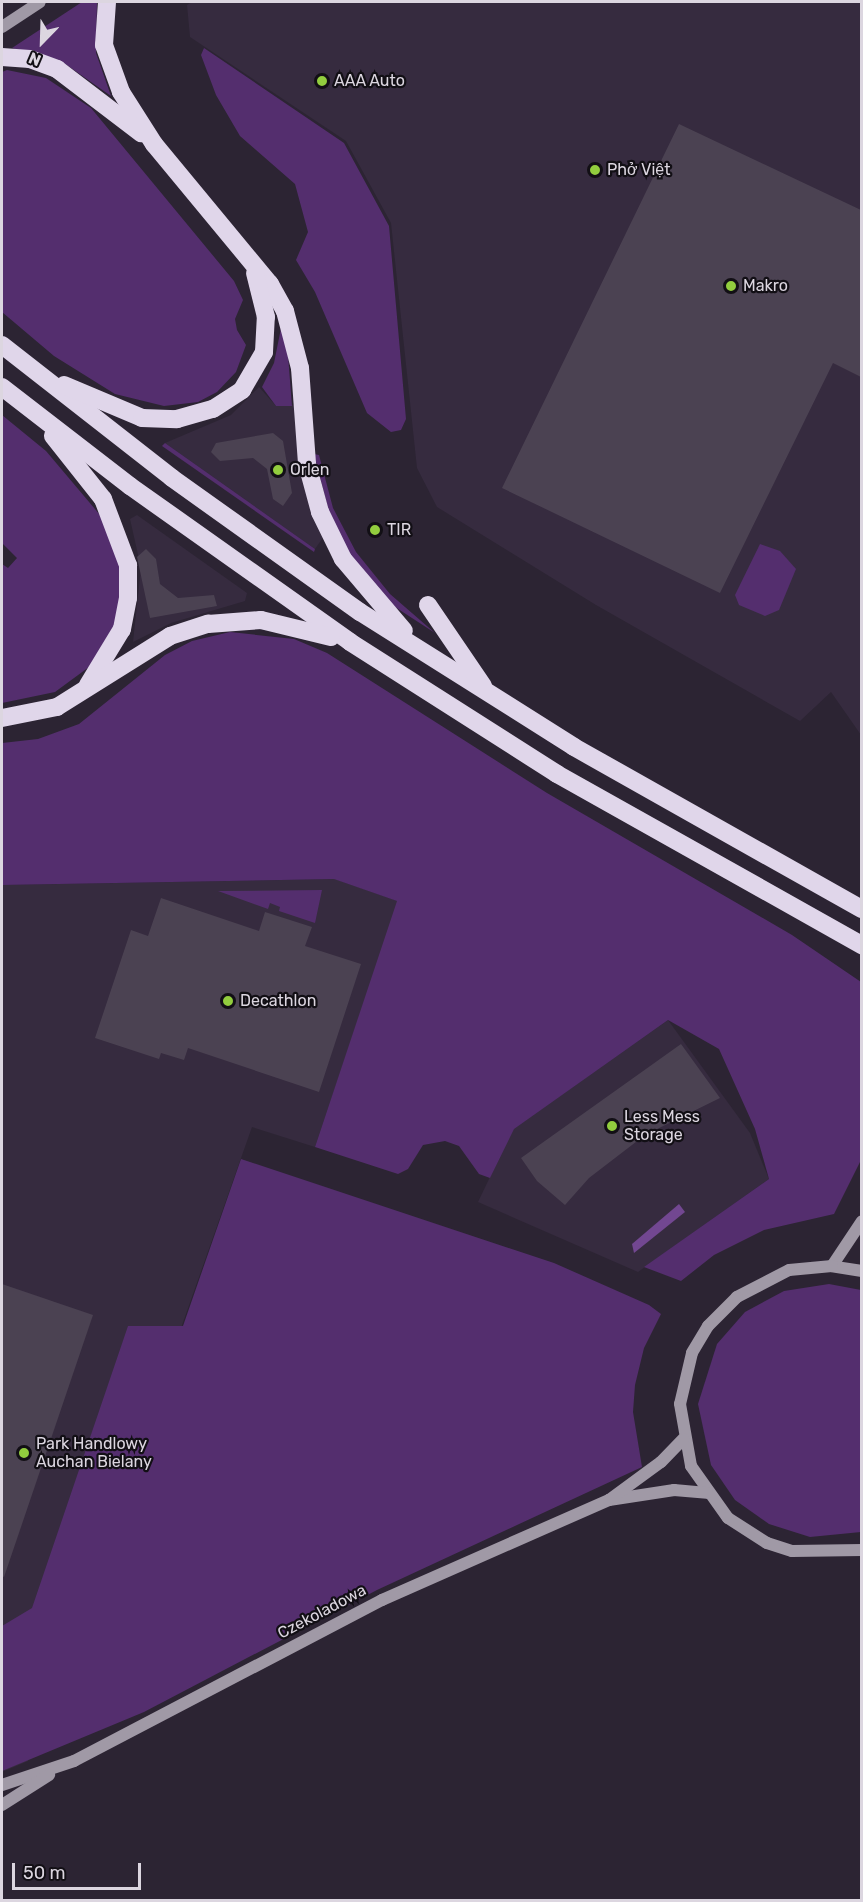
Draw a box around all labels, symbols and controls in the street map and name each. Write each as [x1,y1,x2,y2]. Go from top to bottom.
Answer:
north arrow [12,12,72,72]
text: N [26,48,44,70]
place label: AAA Auto [334,71,406,91]
marker: AAA Auto [315,74,329,88]
place label: Phở Việt [607,160,670,180]
marker: Phở Việt [588,163,602,177]
place label: Makro [743,276,788,296]
marker: Makro [724,279,738,293]
place label: Orlen [290,460,329,480]
marker: Orlen [271,463,285,477]
place label: TIR [387,520,411,540]
marker: TIR [368,523,382,537]
place label: Decathlon [240,991,316,1011]
marker: Decathlon [221,994,235,1008]
place label: Less Mess Storage [624,1107,700,1145]
marker: Less Mess Storage [605,1119,619,1133]
place label: Park Handlowy Auchan Bielany [36,1434,152,1472]
marker: Park Handlowy Auchan Bielany [17,1446,31,1460]
street label: Czekoladowa [275,1581,369,1643]
scale bar [15,1851,144,1889]
text: 50 m [23,1862,66,1884]

